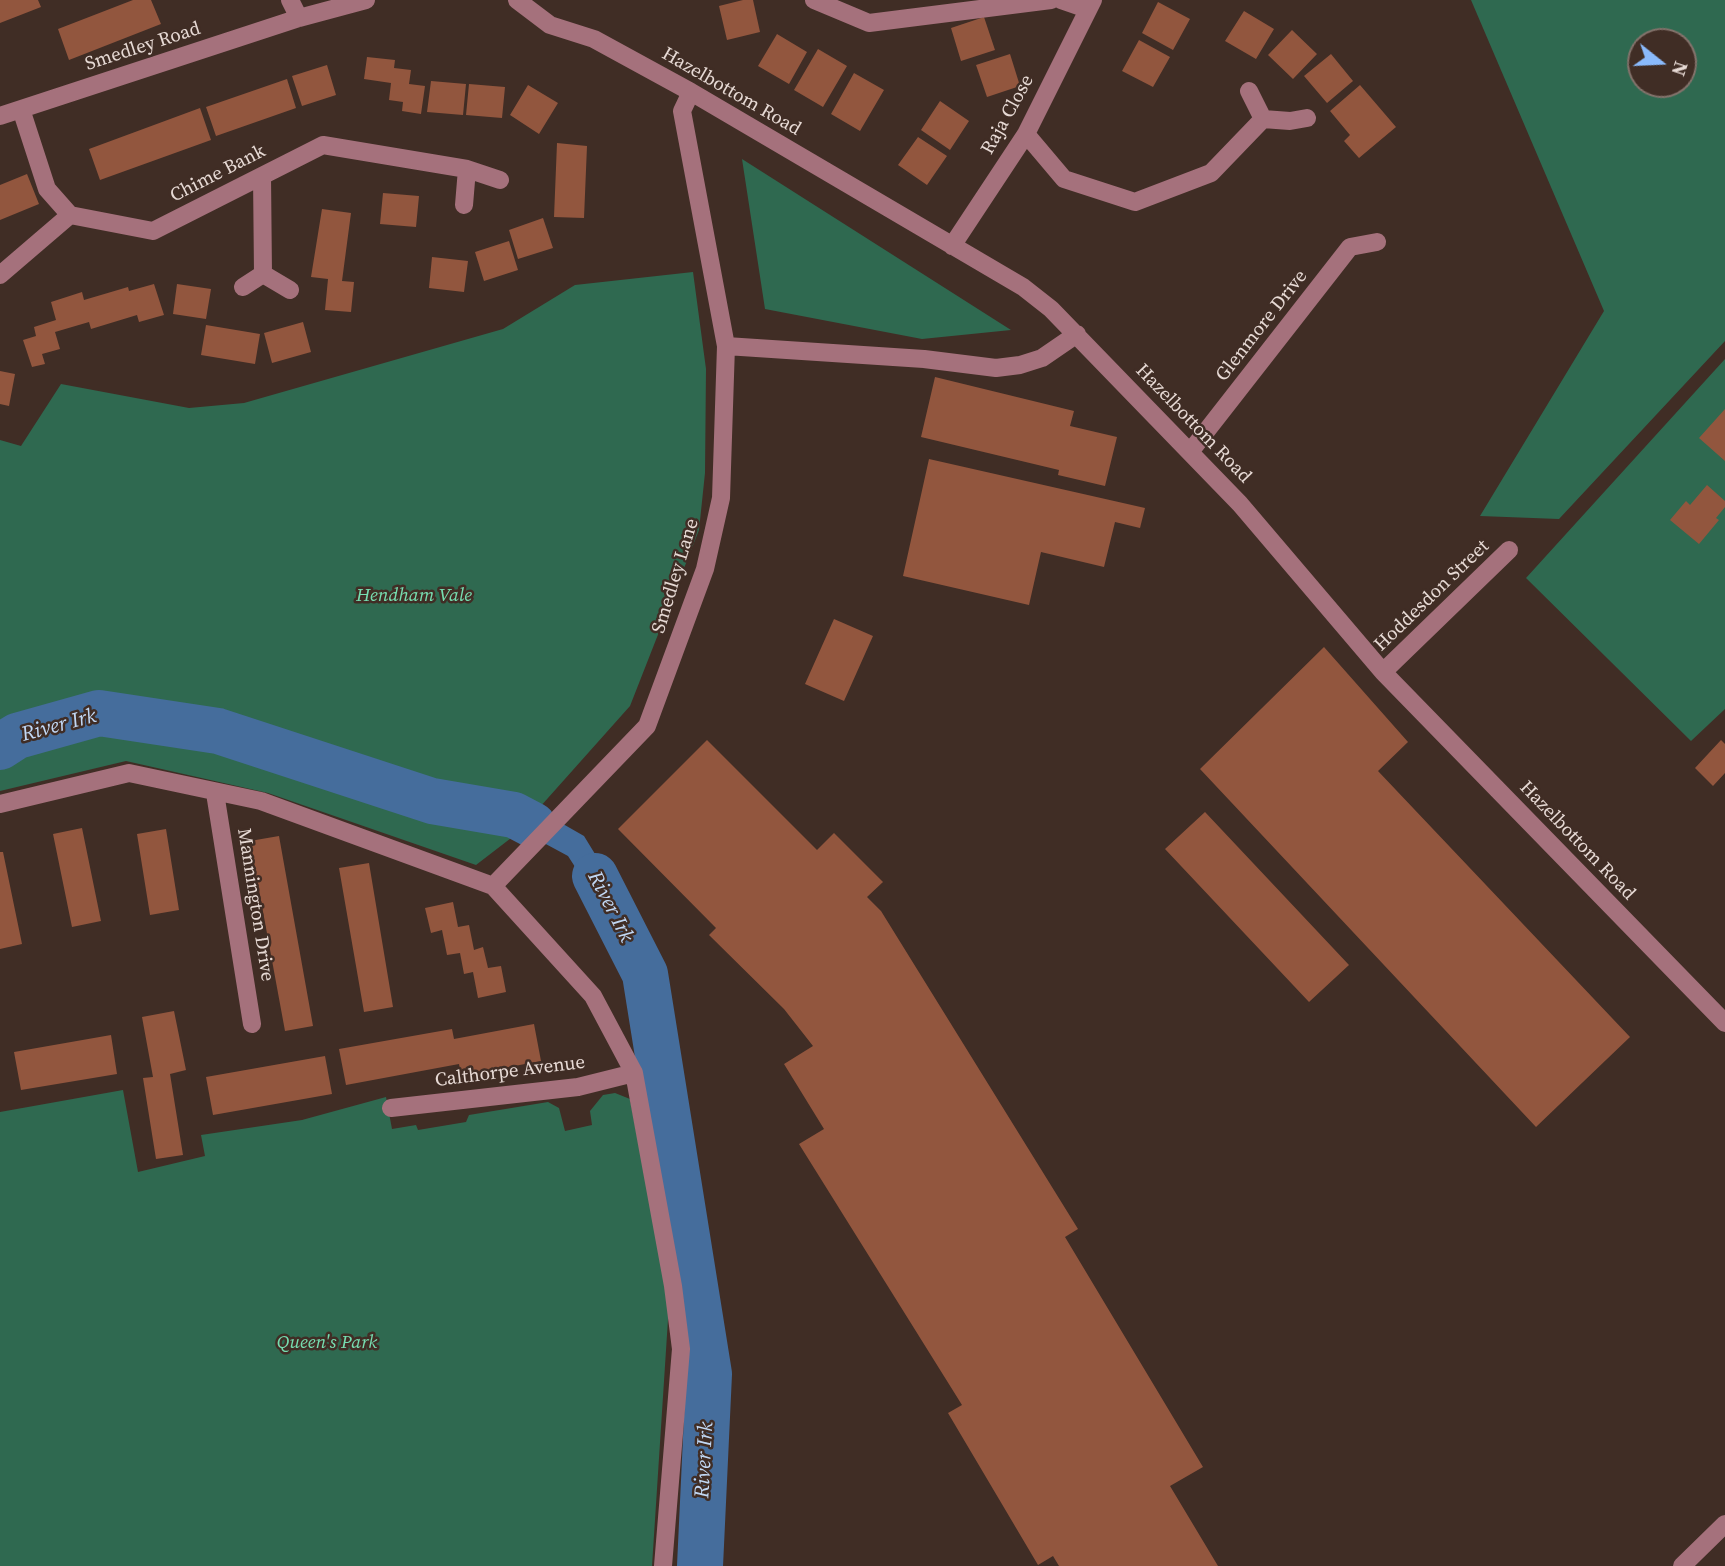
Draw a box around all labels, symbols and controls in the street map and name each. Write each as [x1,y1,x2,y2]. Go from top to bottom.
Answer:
street label: Smedley Road [83,18,203,76]
north arrow [1627,28,1697,98]
street label: Hazelbottom Road [657,43,805,141]
text: N [1666,58,1695,79]
street label: Raja Close [977,71,1039,159]
street label: Chime Bank [167,140,269,208]
street label: Glenmore Drive [1211,266,1313,386]
street label: Hazelbottom Road [1130,360,1256,488]
street label: Smedley Lane [648,516,704,636]
street label: Hoddesdon Street [1370,535,1494,657]
park label: Hendham Vale [356,585,472,607]
water label: River Irk [19,704,99,748]
street label: Hazelbottom Road [1514,777,1640,905]
street label: Mannington Drive [232,827,278,983]
water label: River Irk [581,867,639,947]
street label: Calthorpe Avenue [434,1051,586,1093]
park label: Queen's Park [277,1332,377,1354]
water label: River Irk [690,1421,720,1499]

